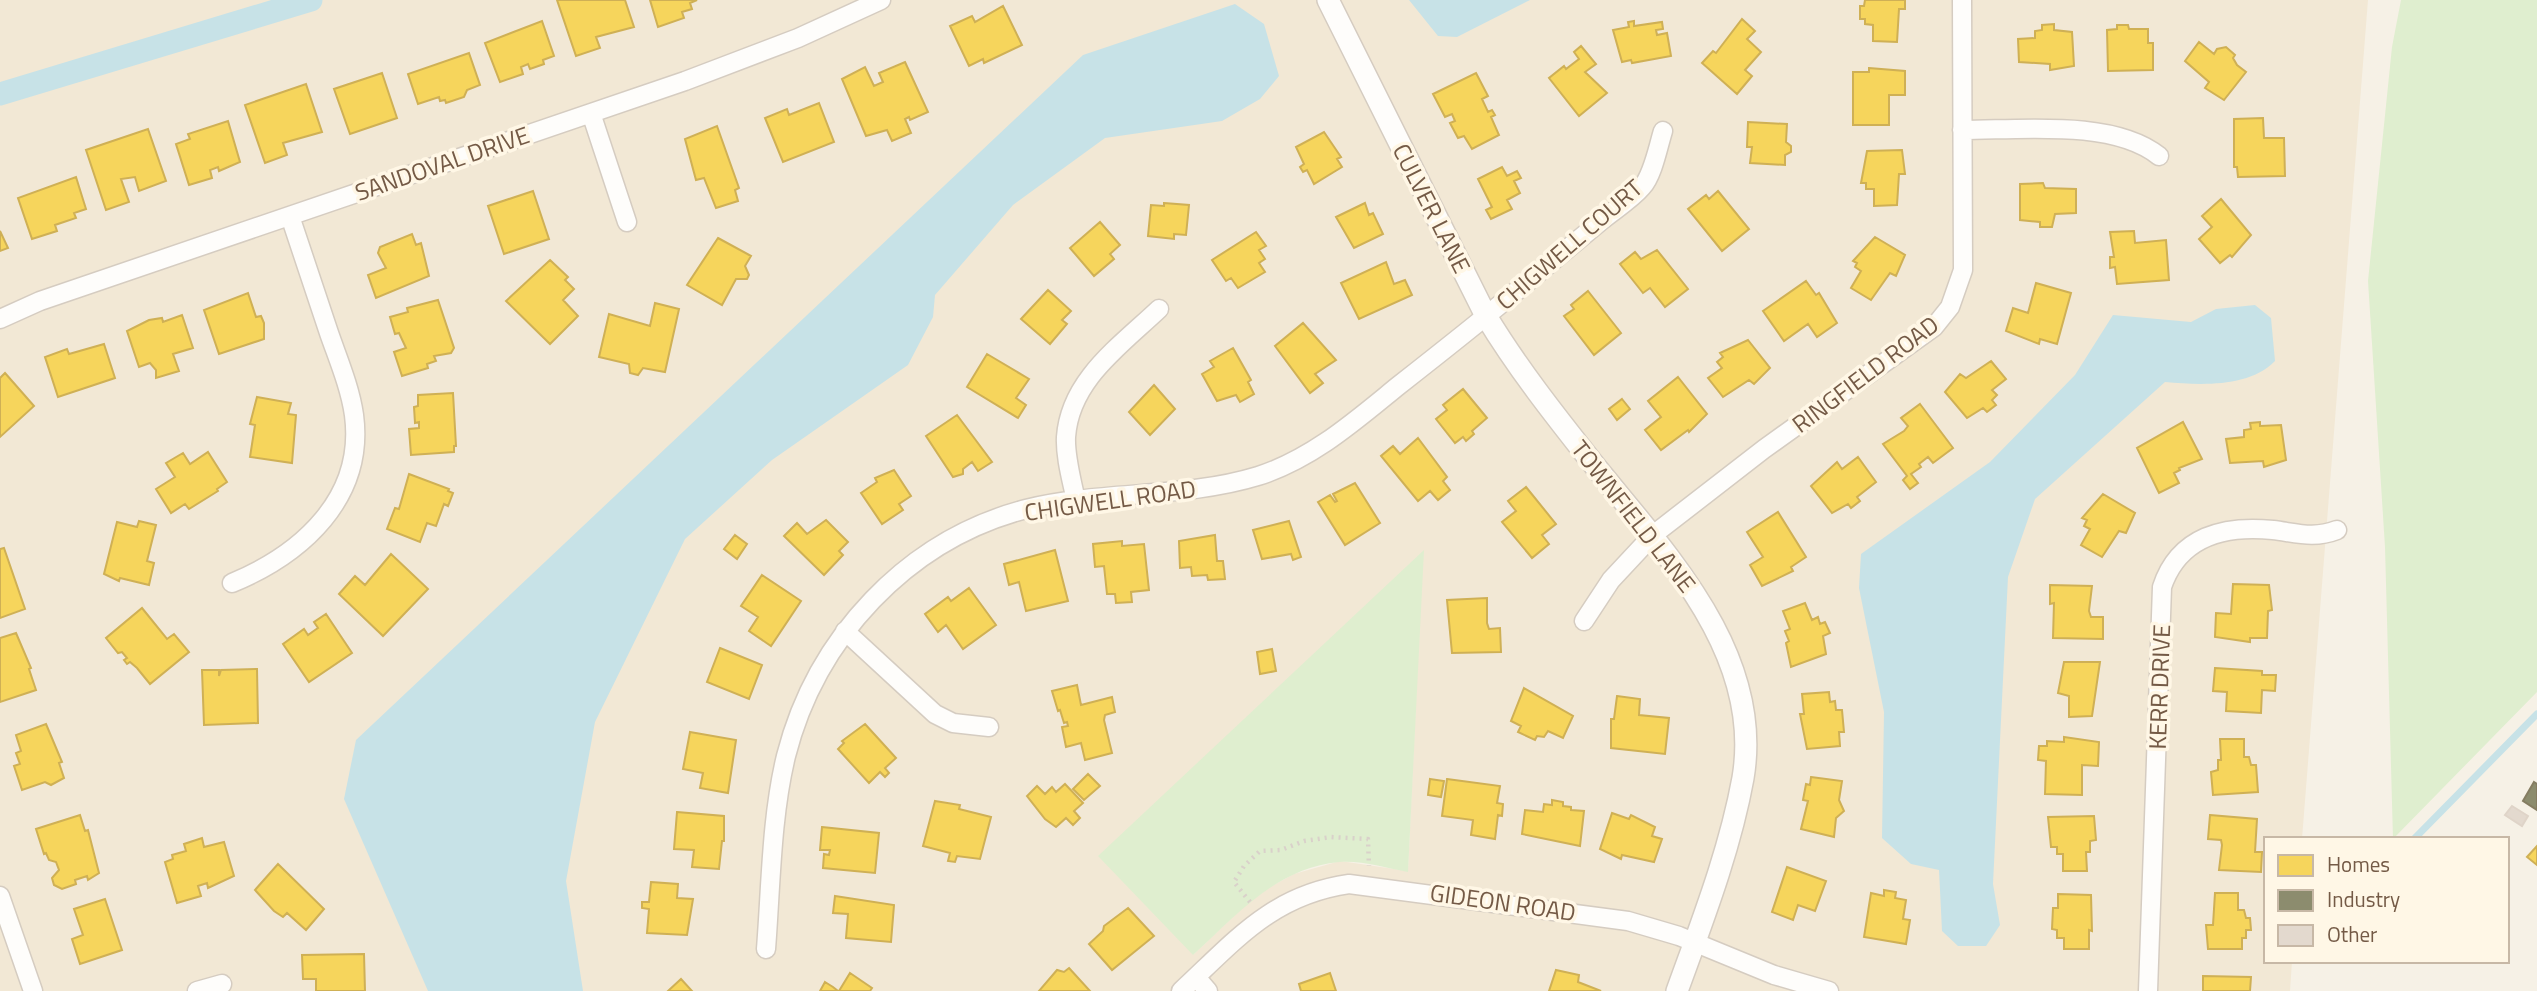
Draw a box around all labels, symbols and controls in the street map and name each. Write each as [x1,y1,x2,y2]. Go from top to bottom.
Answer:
street label: SANDOVAL DRIVE [350,116,534,210]
street label: CULVER LANE [1384,137,1480,279]
street label: CHIGWELL COURT [1488,170,1651,318]
street label: RINGFIELD ROAD [1784,307,1946,441]
street label: TOWNFIELD LANE [1563,432,1705,600]
street label: CHIGWELL ROAD [1022,470,1198,530]
street label: KERR DRIVE [2139,624,2179,750]
legend [2264,837,2509,963]
text: Homes [2327,848,2390,880]
street label: GIDEON ROAD [1428,874,1578,930]
text: Industry [2327,883,2400,915]
text: Other [2327,918,2377,950]

